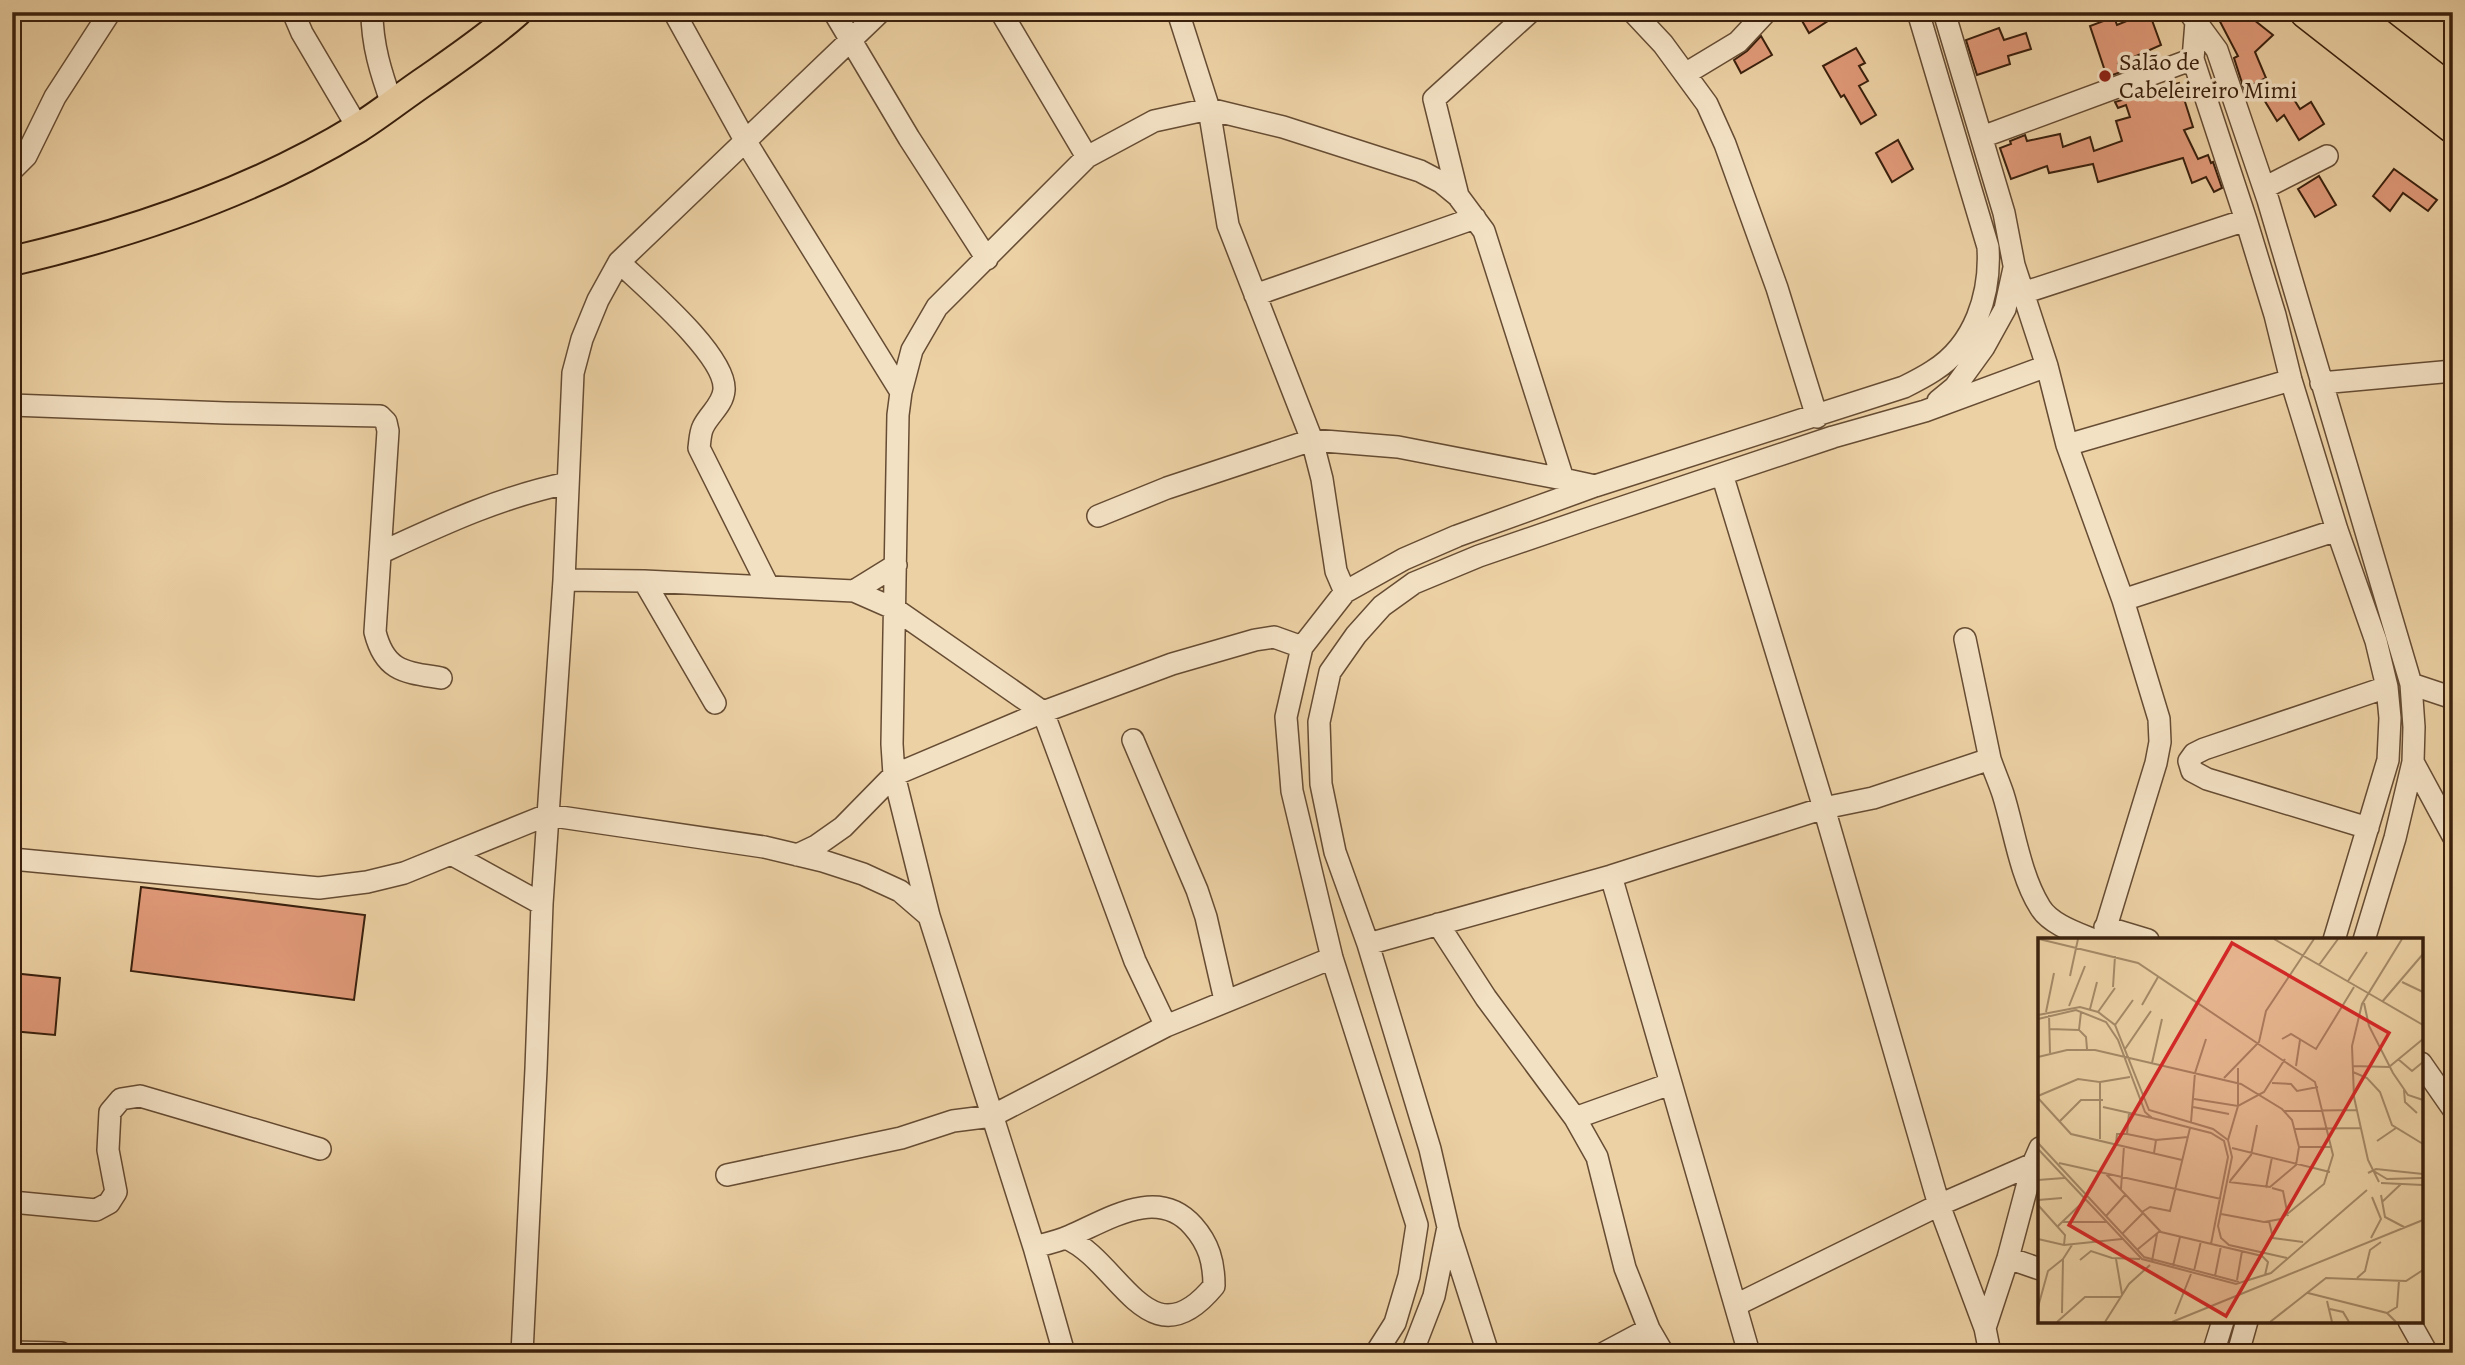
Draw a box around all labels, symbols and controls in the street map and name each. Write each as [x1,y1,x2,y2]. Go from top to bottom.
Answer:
place label: Salão de Cabeleireiro Mimi [2119,46,2297,106]
marker: Salão de Cabeleireiro Mimi [2097,68,2113,84]
inset map [2038,938,2423,1323]

